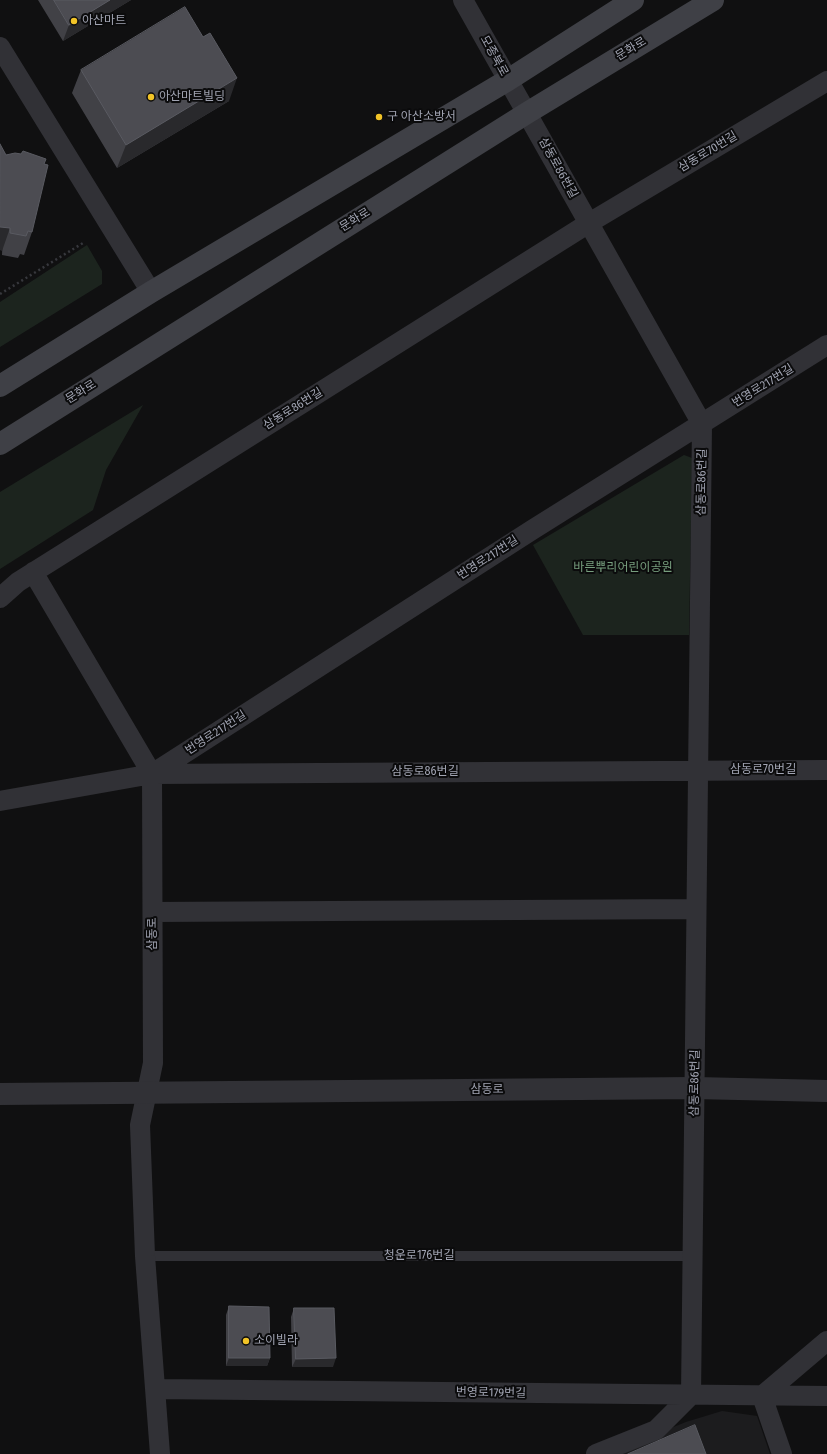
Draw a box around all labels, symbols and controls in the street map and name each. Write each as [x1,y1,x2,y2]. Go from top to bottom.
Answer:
place label: 아산마트 [82,14,126,28]
marker: 아산마트 [69,16,79,26]
street label: 모종북로 [477,33,511,79]
street label: 문화로 [613,34,649,64]
place label: 아산마트빌딩 [159,90,225,104]
marker: 아산마트빌딩 [146,92,156,102]
place label: 구 아산소방서 [387,110,456,124]
marker: 구 아산소방서 [374,112,384,122]
street label: 삼동로70번길 [676,129,740,175]
street label: 삼동로86번길 [535,135,581,201]
street label: 문화로 [337,205,373,235]
street label: 번영로217번길 [730,361,796,411]
street label: 문화로 [63,377,99,407]
street label: 삼동로86번길 [261,385,325,433]
street label: 삼동로86번길 [694,448,710,516]
street label: 번영로217번길 [455,533,521,583]
park label: 바른뿌리어린이공원 [573,561,673,575]
street label: 번영로217번길 [183,708,249,758]
street label: 삼동로70번길 [730,763,796,777]
street label: 삼동로86번길 [391,765,459,779]
street label: 삼동로 [146,917,160,951]
street label: 삼동로86번길 [687,1049,703,1117]
street label: 삼동로 [470,1083,504,1097]
street label: 청운로176번길 [384,1249,454,1263]
place label: 소이빌라 [254,1334,298,1348]
marker: 소이빌라 [241,1336,251,1346]
street label: 번영로179번길 [456,1385,526,1401]

